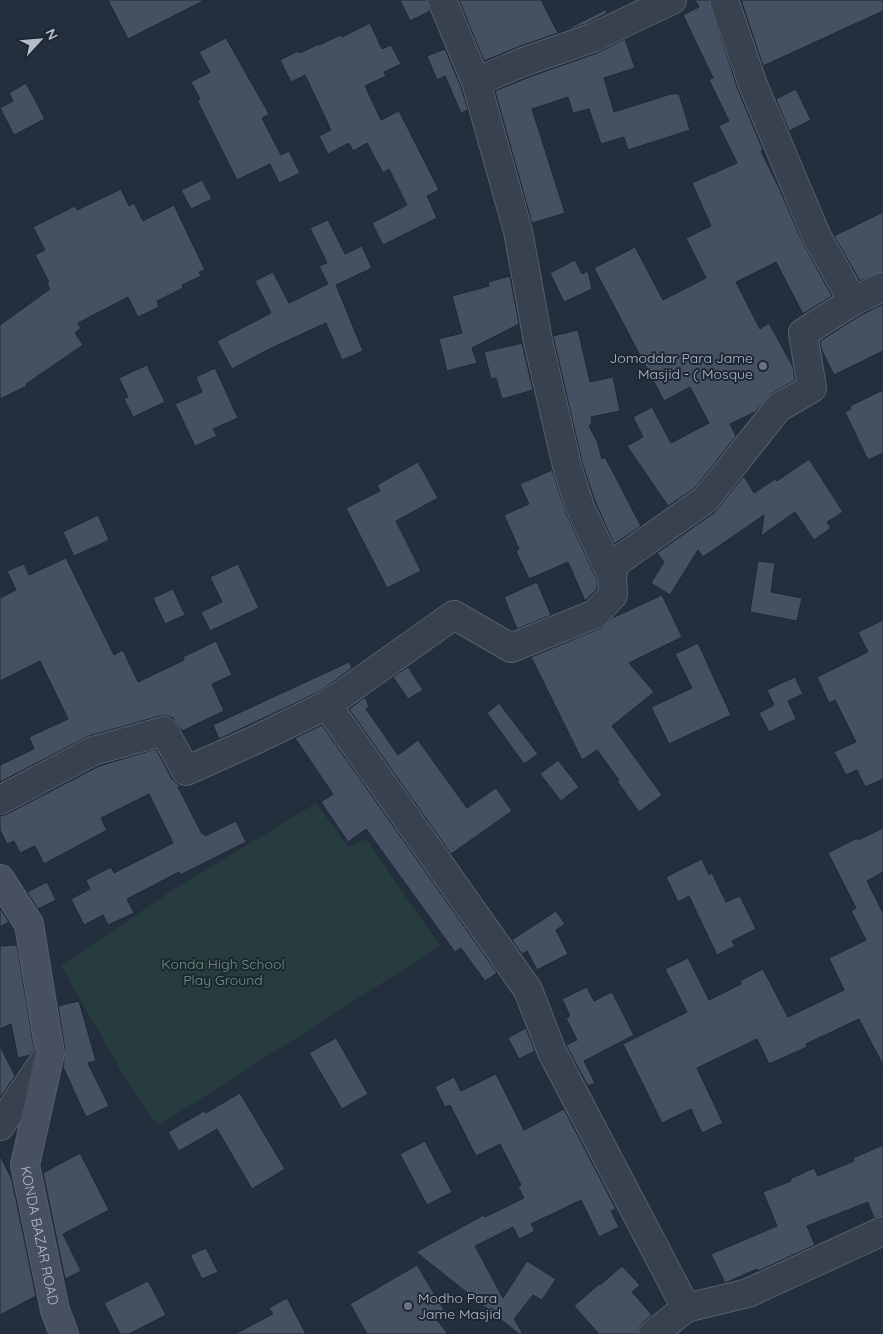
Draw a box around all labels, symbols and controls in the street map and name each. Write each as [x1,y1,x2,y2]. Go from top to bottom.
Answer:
north arrow [15,15,65,65]
text: N [41,26,62,43]
place label: Jomoddar Para Jame Masjid - ( Mosque [609,349,753,383]
marker: Jomoddar Para Jame Masjid - ( Mosque [757,360,769,372]
park label: Konda High School Play Ground [161,955,285,989]
street label: KONDA BAZAR ROAD [16,1164,63,1307]
place label: Modho Para Jame Masjid [418,1289,501,1323]
marker: Modho Para Jame Masjid [402,1300,414,1312]

